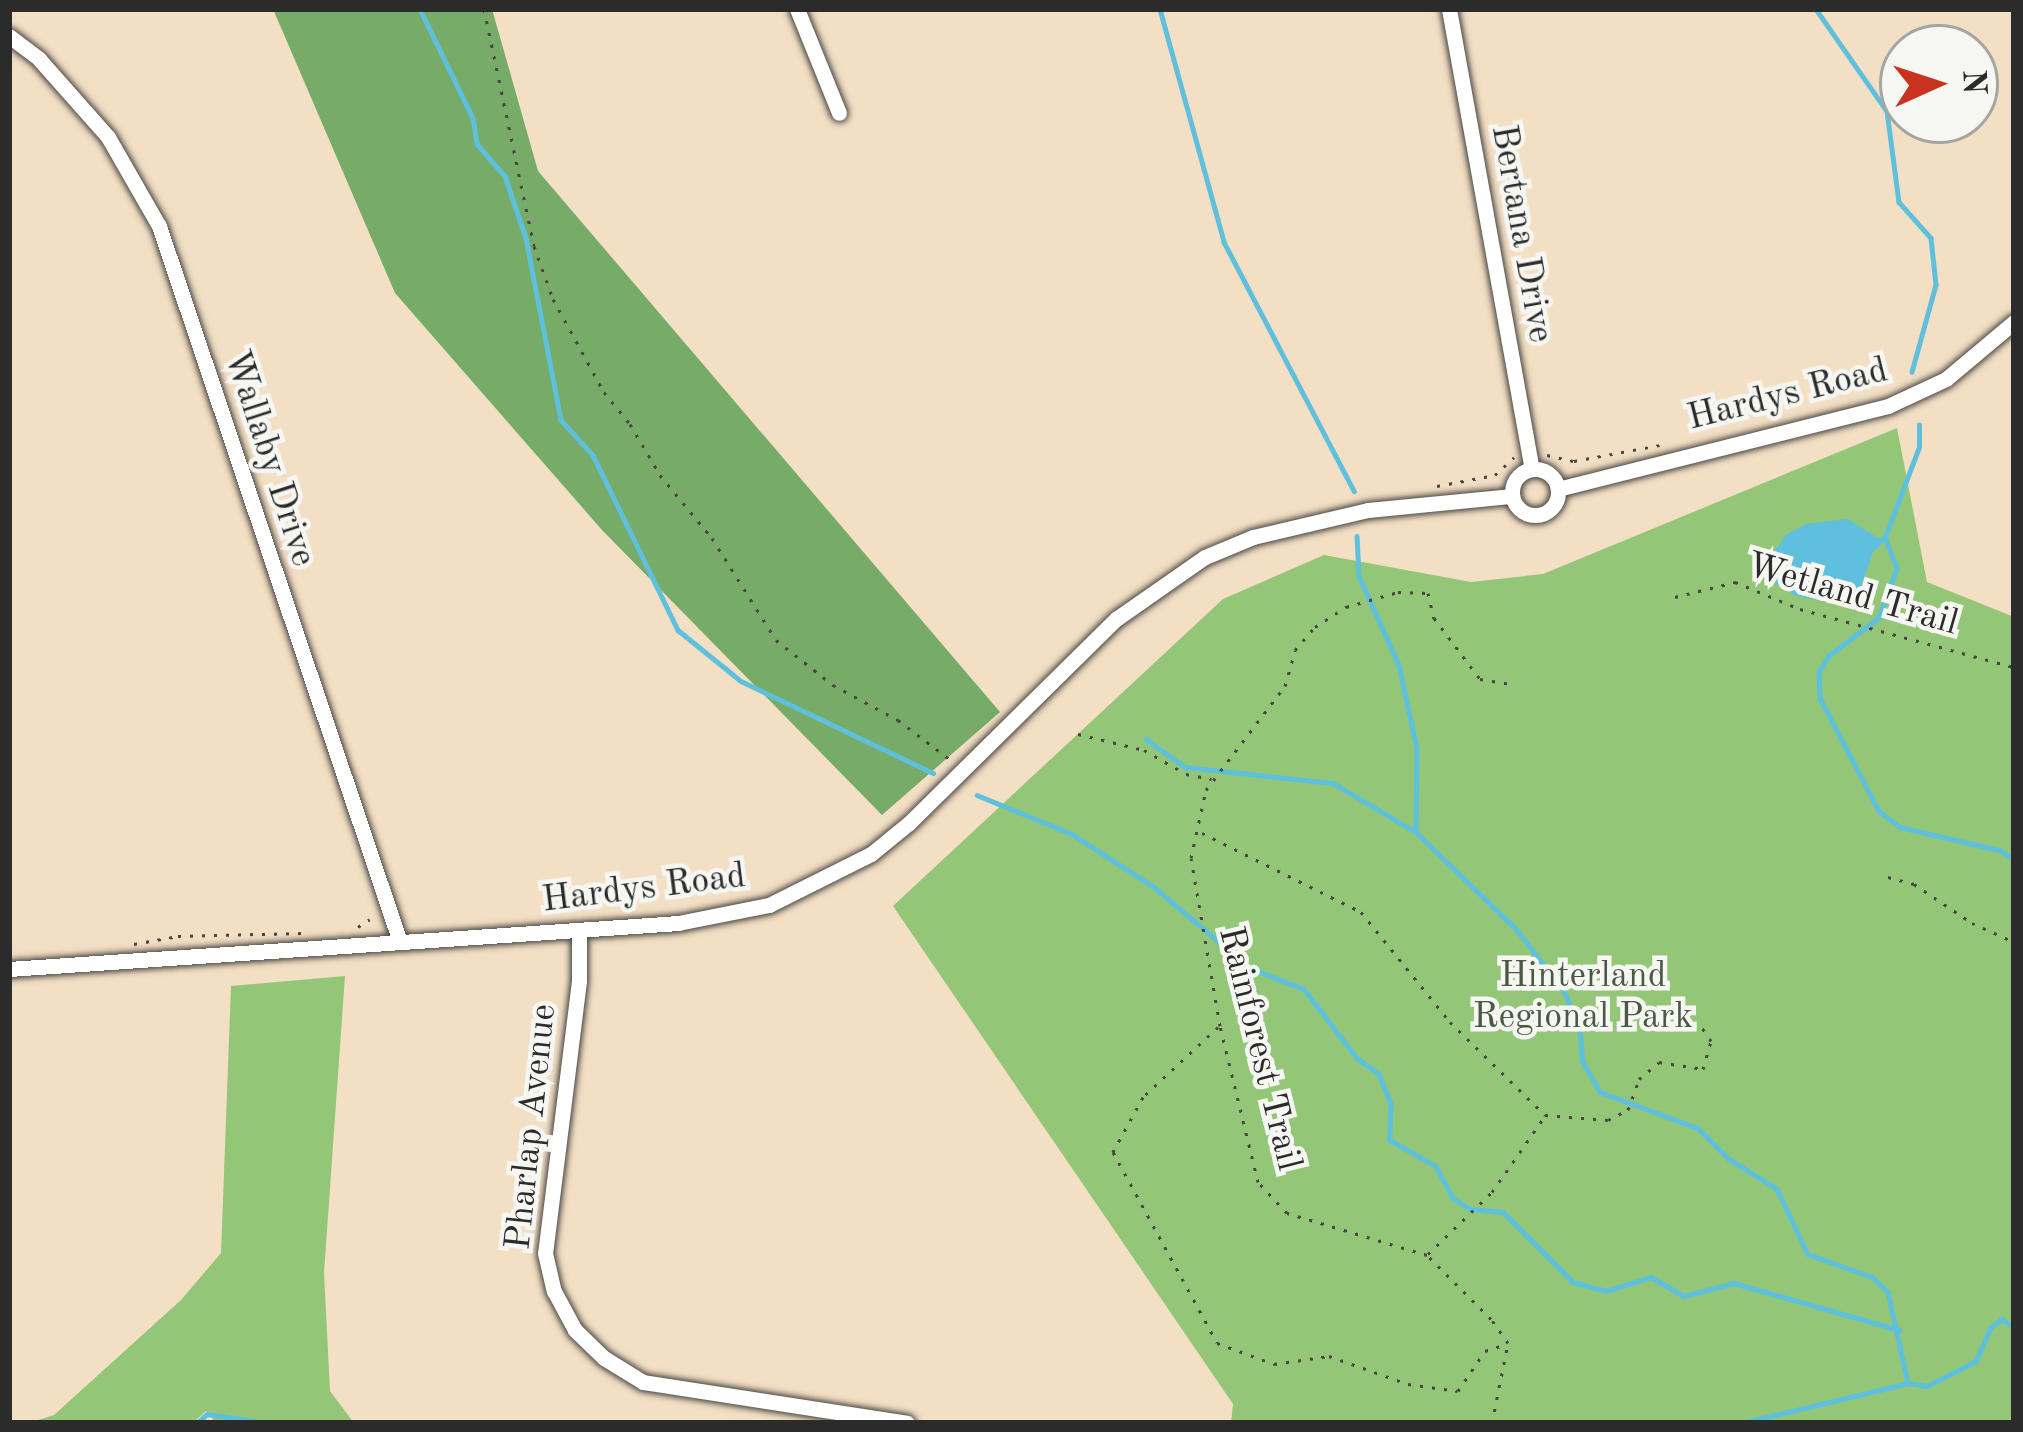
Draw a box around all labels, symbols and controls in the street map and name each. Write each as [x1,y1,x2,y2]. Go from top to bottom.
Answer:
north arrow [1879,24,1999,144]
text: N [1955,69,1990,96]
street label: Bertana Drive [1480,122,1560,346]
street label: Wallaby Drive [213,346,323,572]
street label: Hardys Road [1683,350,1893,442]
street label: Wetland Trail [1741,545,1963,647]
street label: Hardys Road [540,856,748,924]
street label: Rainforest Trail [1207,923,1309,1175]
park label: Hinterland Regional Park [1473,955,1693,1040]
street label: Pharlap Avenue [499,1002,567,1252]

